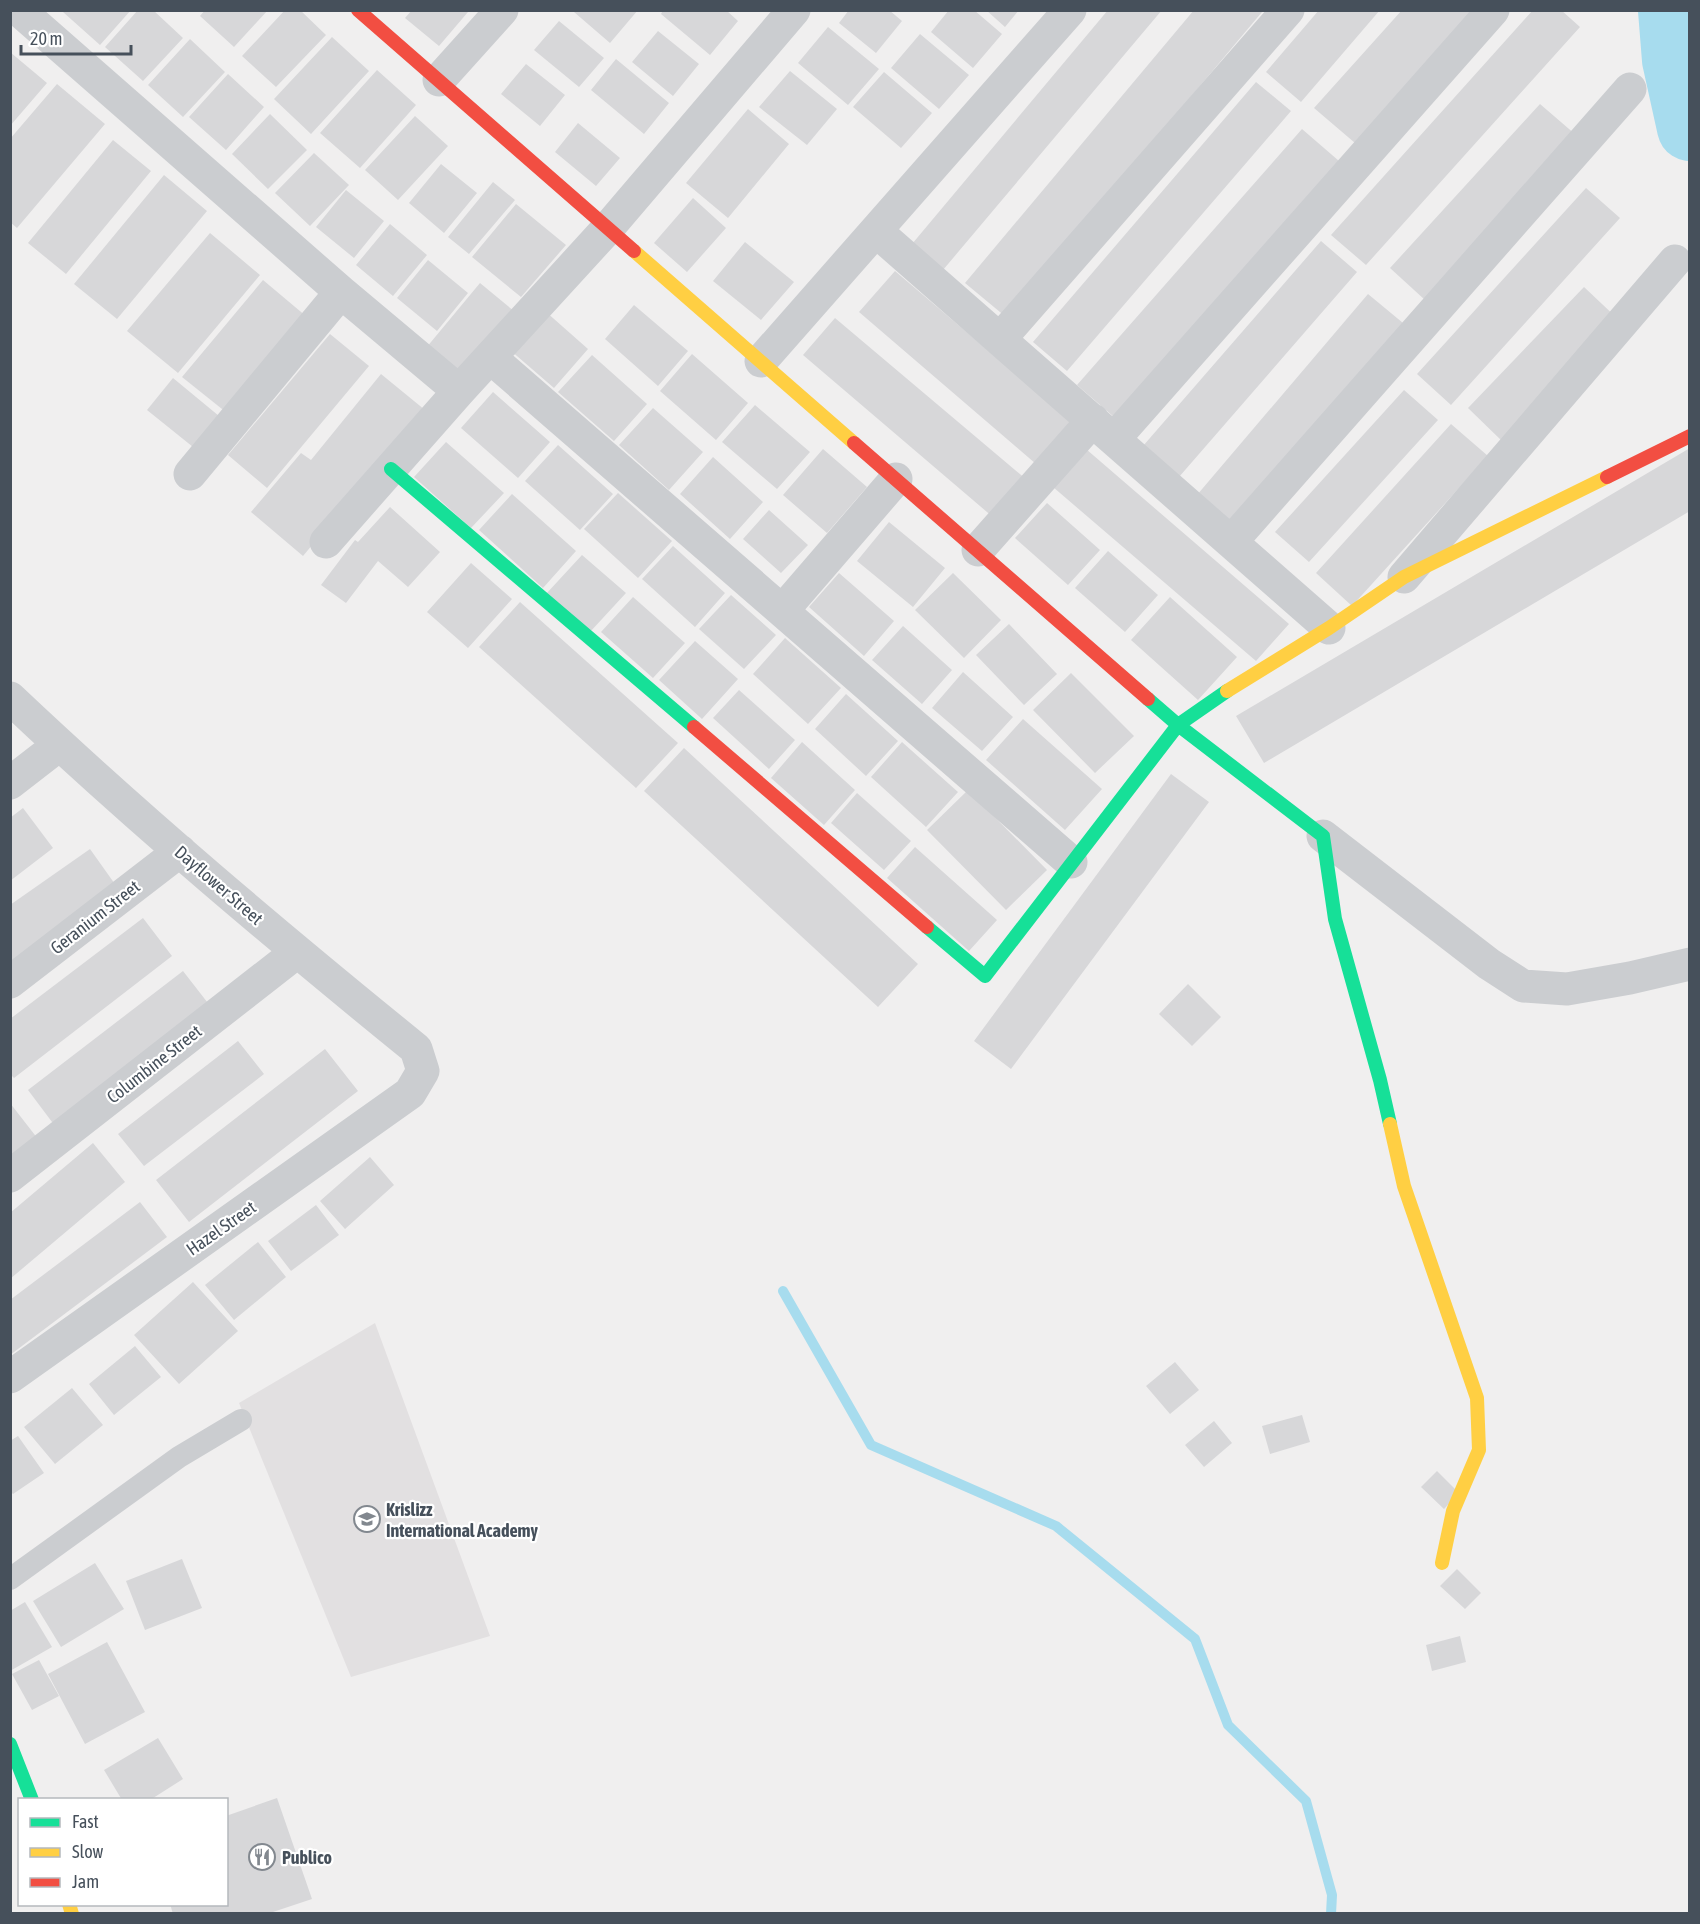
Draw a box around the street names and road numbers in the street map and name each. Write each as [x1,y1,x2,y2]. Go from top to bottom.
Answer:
street label: Dayflower Street [171,841,267,929]
street label: Geranium Street [46,876,144,958]
street label: Columbine Street [102,1020,206,1108]
street label: Hazel Street [182,1196,260,1260]

